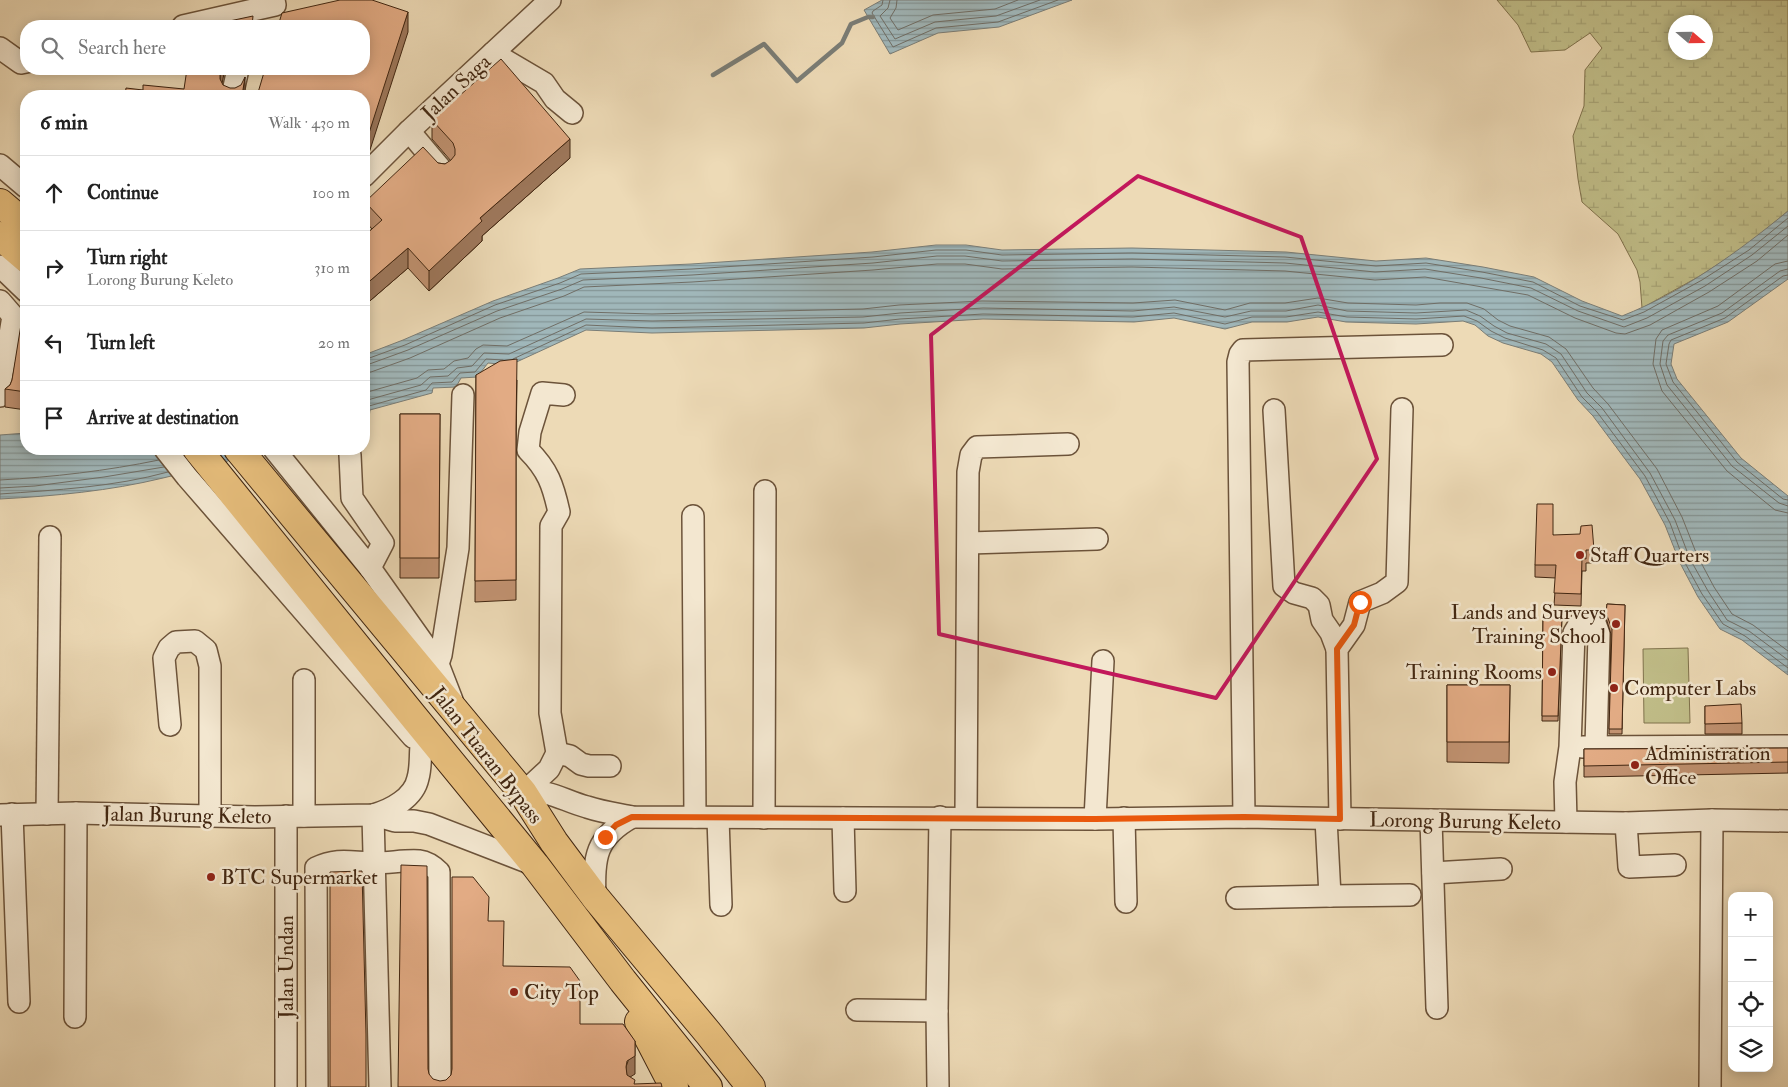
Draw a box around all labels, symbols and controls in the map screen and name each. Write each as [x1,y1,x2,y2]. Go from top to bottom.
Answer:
north arrow [1668,15,1713,60]
search box [20,20,370,75]
icon: search [38,34,66,62]
text: Search here [78,36,166,60]
street label: Jalan Saga [415,48,497,127]
text: 6 min [40,109,88,136]
text: Walk · 430 m [268,113,350,133]
icon: ahead [40,179,68,207]
text: Continue [87,181,158,205]
text: 100 m [312,183,350,203]
text: Turn right [87,246,167,270]
icon: right [40,254,68,282]
text: 310 m [314,258,350,278]
text: Lorong Burung Keleto [87,270,233,290]
icon: left [40,329,68,357]
text: Turn left [87,331,155,355]
text: 20 m [318,333,350,353]
icon: arrive [40,404,68,432]
text: Arrive at destination [87,406,239,430]
place label: Staff Quarters [1590,542,1709,569]
marker: Staff Quarters [1574,549,1586,561]
route start [1349,591,1372,614]
place label: Lands and Surveys Training School [1451,599,1607,650]
marker: Lands and Surveys Training School [1610,618,1622,630]
place label: Training Rooms [1406,659,1542,686]
marker: Training Rooms [1546,666,1558,678]
place label: Computer Labs [1624,675,1756,702]
street label: Jalan Tuaran Bypass [424,680,549,829]
marker: Computer Labs [1608,682,1620,694]
place label: Administration Office [1644,740,1771,791]
marker: Administration Office [1629,759,1641,771]
street label: Jalan Burung Keleto [101,801,272,830]
street label: Lorong Burung Keleto [1369,806,1561,837]
route end [594,826,617,849]
place label: BTC Supermarket [221,864,378,891]
marker: BTC Supermarket [205,871,217,883]
map controls [1728,892,1773,1072]
button: + [1728,892,1773,937]
street label: Jalan Undan [273,915,300,1020]
button: − [1728,937,1773,982]
place label: City Top [524,979,599,1006]
button: locate [1728,982,1773,1027]
marker: City Top [508,986,520,998]
button: layers [1728,1027,1773,1072]

